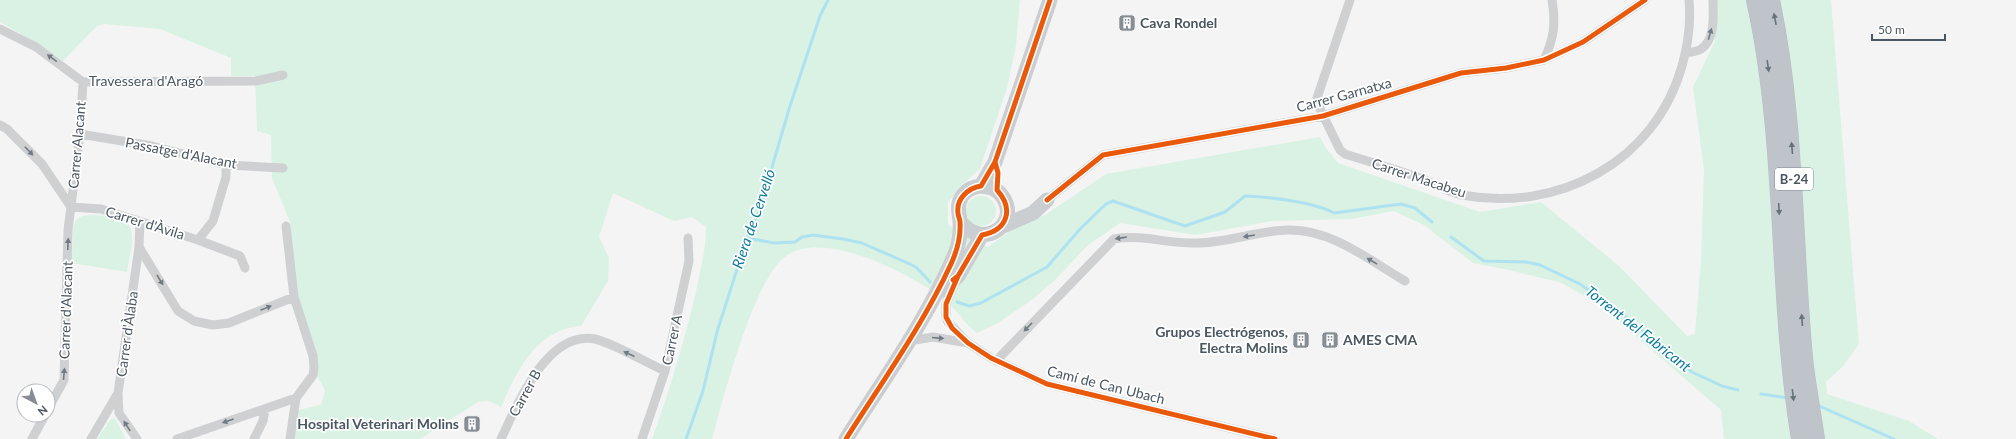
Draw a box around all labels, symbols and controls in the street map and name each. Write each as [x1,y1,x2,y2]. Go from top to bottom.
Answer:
building icon: Cava Rondel [1117,13,1137,33]
one-way arrow [1772,13,1778,25]
place label: Cava Rondel [1140,14,1217,31]
scale bar [1872,16,1945,42]
text: 50 m [1878,22,1905,37]
one-way arrow [1707,28,1713,40]
one-way arrow [46,54,57,62]
one-way arrow [1765,60,1771,72]
street label: Travessera d'Aragó [89,72,203,89]
street label: Carrer Garnatxa [1294,74,1393,115]
street label: Carrer Alacant [64,101,89,189]
street label: Passatge d'Alacant [124,133,238,172]
one-way arrow [1788,142,1795,154]
one-way arrow [24,146,34,156]
street label: Carrer Macabeu [1370,154,1469,201]
water label: Riera de Cervelló [728,166,779,271]
road number: B-24 [1775,168,1813,190]
street label: Carrer d'Àvila [104,202,187,243]
one-way arrow [1775,203,1782,215]
one-way arrow [1243,233,1256,239]
one-way arrow [1114,235,1127,241]
one-way arrow [65,237,71,250]
one-way arrow [1366,258,1378,265]
street label: Carrer d'Alacant [55,261,76,359]
one-way arrow [156,274,163,286]
water label: Torrent del Fabricant [1582,281,1696,375]
street label: Carrer d'Àlaba [112,290,141,378]
one-way arrow [260,305,271,311]
street label: Carrer A [658,313,685,367]
one-way arrow [1798,314,1805,326]
one-way arrow [1023,322,1033,332]
place label: Grupos Electrógenos, Electra Molins [1155,323,1288,356]
building icon: Grupos Electrógenos, Electra Molins [1291,330,1311,350]
building icon: AMES CMA [1320,330,1340,350]
place label: AMES CMA [1342,331,1418,348]
one-way arrow [932,334,944,341]
one-way arrow [623,351,635,357]
street label: Camí de Can Ubach [1045,362,1167,407]
street label: Carrer B [505,366,544,419]
one-way arrow [60,368,67,380]
north arrow [16,383,56,423]
one-way arrow [1790,389,1796,401]
text: N [35,403,50,419]
building icon: Hospital Veterinari Molins [462,414,482,434]
place label: Hospital Veterinari Molins [297,415,459,432]
one-way arrow [222,419,234,425]
one-way arrow [124,420,131,432]

